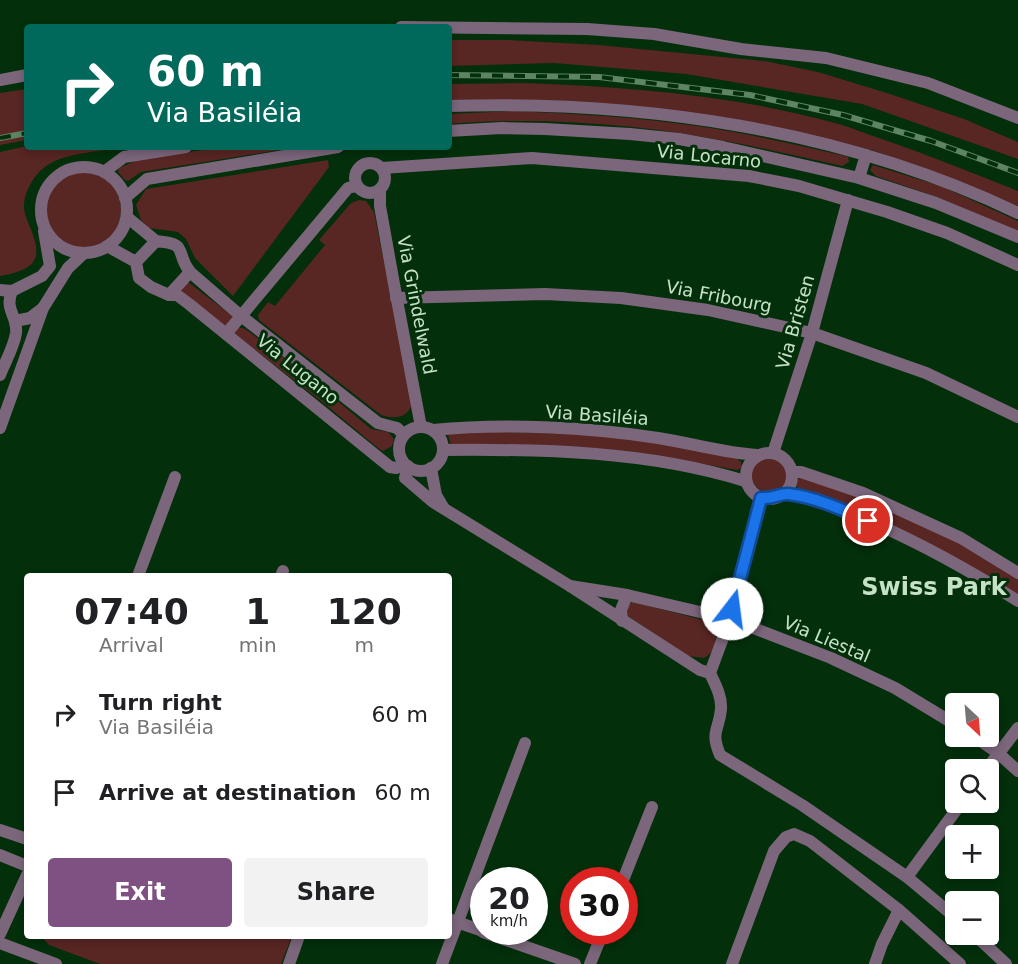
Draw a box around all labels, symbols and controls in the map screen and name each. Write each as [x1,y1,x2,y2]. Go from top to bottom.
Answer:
text: 60 m [147,47,264,96]
icon: right [48,48,126,126]
text: Via Basiléia [147,97,302,128]
street label: Via Locarno [656,140,762,172]
street label: Via Grindelwald [393,234,441,376]
street label: Via Bristen [771,272,819,372]
street label: Via Fribourg [664,275,774,317]
street label: Via Lugano [253,329,343,409]
street label: Via Basiléia [545,401,649,429]
pin [842,495,893,546]
icon: arrive [851,504,884,537]
district label: Swiss Park [861,573,1008,601]
position arrow [700,577,764,641]
text: 07:40 [74,591,189,632]
text: 1 [245,591,270,632]
text: 120 [327,591,402,632]
street label: Via Liestal [780,611,874,667]
text: Arrival [99,633,164,657]
text: min [239,633,277,657]
text: m [355,633,374,657]
text: Turn right [99,690,222,715]
north arrow [945,693,999,747]
map controls [945,693,999,945]
icon: right [48,698,81,731]
text: 60 m [372,702,428,727]
text: Via Basiléia [99,715,214,739]
button: search [945,759,999,813]
icon: arrive [48,776,81,809]
text: Arrive at destination [99,780,356,805]
text: 60 m [374,780,431,805]
button: + [945,825,999,879]
button: Exit [48,858,232,927]
button: Share [244,858,428,927]
speed limit sign: 30 [560,867,638,945]
text: 20 [488,881,530,916]
button: − [945,891,999,945]
text: km/h [490,912,528,930]

